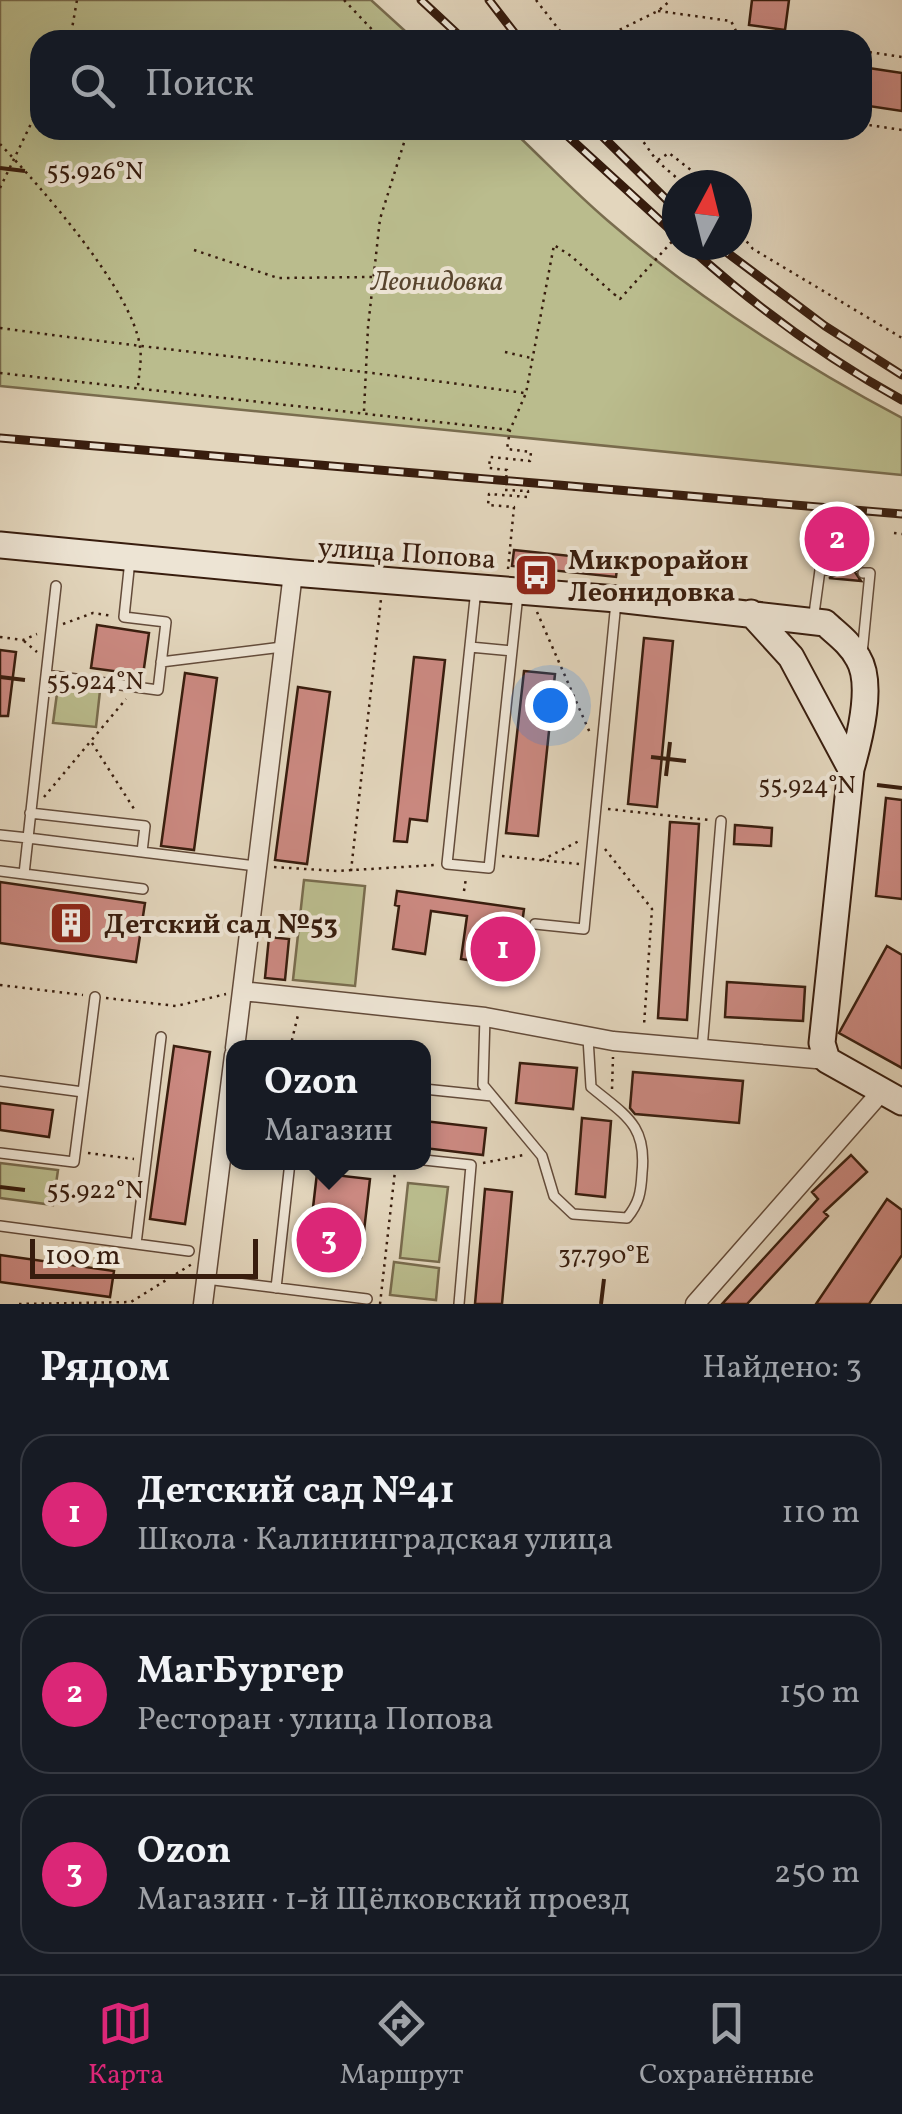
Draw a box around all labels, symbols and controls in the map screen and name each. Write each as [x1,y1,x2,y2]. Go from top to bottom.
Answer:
search box [30,30,872,140]
icon: search [65,58,120,113]
text: Поиск [145,59,254,112]
text: 55.926°N [47,155,143,190]
north arrow [662,170,752,260]
park label: Леонидовка [370,263,503,302]
pin: 2 [804,502,870,576]
street label: улица Попова [316,529,497,580]
place label: Микрорайон Леонидовка [568,542,748,613]
bus stop icon: Микрорайон Леонидовка [513,552,559,598]
text: 55.924°N [46,665,144,700]
your location [525,680,576,731]
text: 55.924°N [758,769,856,804]
building icon: Детский сад №53 [48,900,94,946]
place label: Детский сад №53 [104,906,338,945]
pin: 1 [470,912,536,986]
popup [226,1040,431,1170]
text: Ozon [264,1057,359,1110]
text: Магазин [264,1110,393,1154]
text: 55.922°N [46,1174,144,1209]
pin: 3 [296,1202,362,1278]
scale bar [30,1234,258,1278]
text: 100 m [45,1237,120,1276]
text: 37.790°E [558,1239,650,1274]
text: Рядом [40,1340,170,1399]
text: Найдено: 3 [702,1347,862,1391]
text: Детский сад №41 [137,1466,455,1519]
text: 1 [68,1492,81,1536]
text: 110 m [781,1492,860,1536]
text: Школа · Калининградская улица [137,1519,613,1563]
text: МагБургер [137,1646,344,1699]
text: 2 [66,1672,83,1716]
text: 150 m [779,1672,860,1716]
text: Ресторан · улица Попова [137,1699,494,1743]
text: Ozon [137,1826,231,1879]
text: 3 [66,1852,83,1896]
text: 250 m [774,1852,860,1896]
text: Магазин · 1-й Щёлковский проезд [137,1879,629,1923]
tab: Карта [88,1996,164,2095]
tab: Маршрут [340,1996,463,2095]
tab: Сохранённые [639,1996,814,2095]

